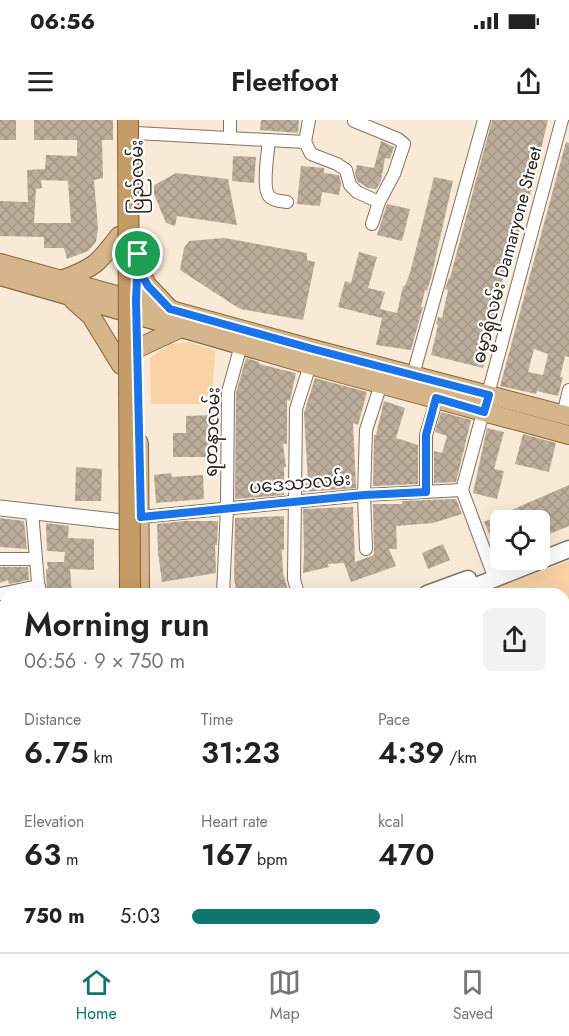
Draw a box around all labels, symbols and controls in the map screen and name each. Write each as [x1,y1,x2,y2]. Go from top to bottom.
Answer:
text: 06:56 [30,5,95,37]
text: Fleetfoot [231,62,338,101]
icon: menu [24,65,57,98]
icon: share [512,65,545,98]
street label: ပြည်လမ်း [123,139,153,215]
street label: ဓမ္မာရုံလမ်း Damaryone Street [466,143,551,367]
pin [112,228,163,279]
icon: arrive [121,237,154,270]
street label: ရတနာလမ်း [197,387,229,477]
street label: ပဒေသာလမ်း [248,466,352,500]
map controls [490,510,550,570]
button: locate [490,510,550,570]
text: Morning run [24,601,210,648]
button: share [483,608,546,671]
text: 06:56 · 9 × 750 m [24,647,185,676]
text: Distance [24,708,81,731]
text: Time [201,708,233,731]
text: Pace [378,708,410,731]
text: 6.75 [24,731,89,774]
text: 31:23 [201,731,280,774]
text: 4:39 [378,731,444,774]
text: km [89,746,113,769]
text: /km [444,746,477,769]
text: Elevation [24,810,84,833]
text: Heart rate [201,810,268,833]
text: kcal [378,810,404,833]
text: 63 [24,833,61,876]
text: 167 [201,833,252,876]
text: 470 [378,833,435,876]
text: m [61,848,78,871]
text: bpm [252,848,288,871]
text: 750 m [24,902,85,931]
text: 5:03 [120,902,160,931]
tab: Home [76,966,117,1025]
tab: Map [268,966,301,1025]
tab: Saved [453,966,493,1025]

